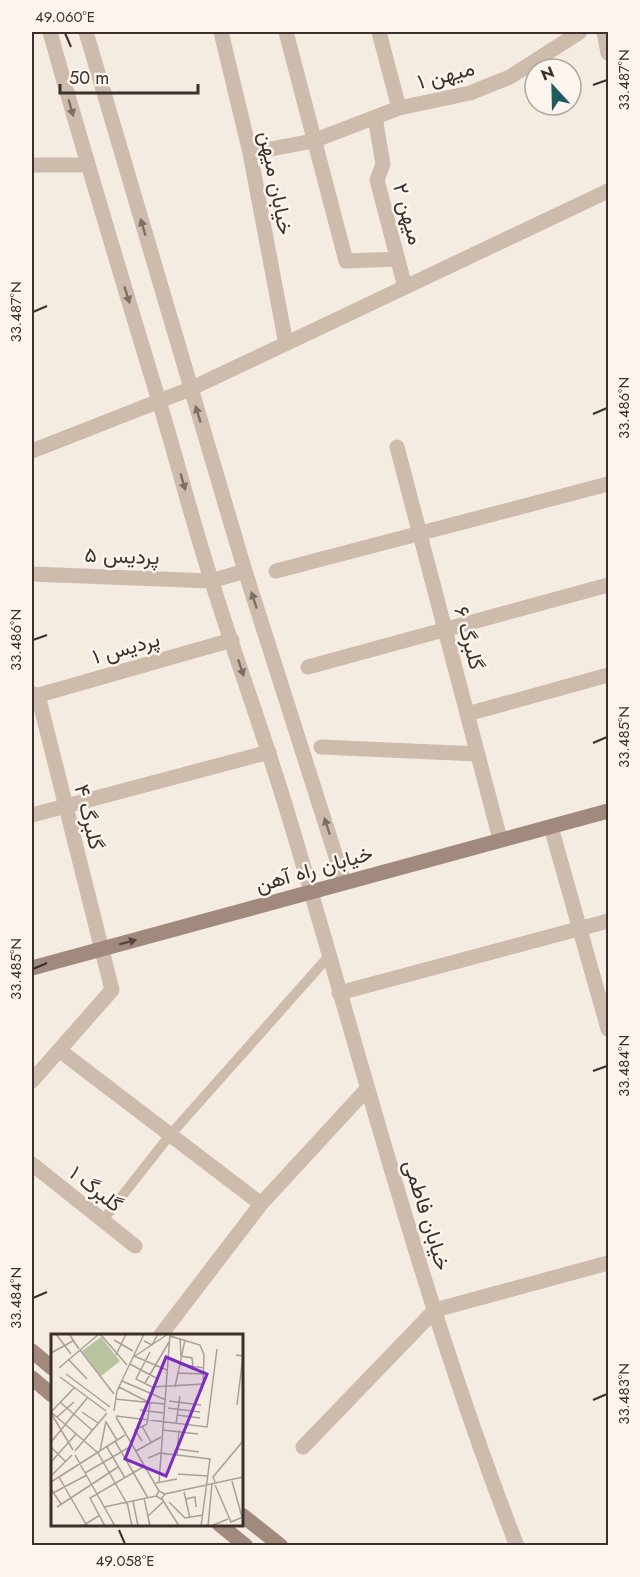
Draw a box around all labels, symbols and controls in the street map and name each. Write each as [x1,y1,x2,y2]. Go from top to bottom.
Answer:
text: 49.060°E [35,6,95,28]
text: 33.487°N [613,49,635,111]
street label: میهن ۱ [414,53,478,97]
scale bar [60,57,198,95]
north arrow [523,57,583,117]
text: N [537,61,558,87]
text: 50 m [69,65,109,91]
one-way arrow [67,99,76,117]
street label: خیابان میهن [251,129,301,237]
street label: میهن ۲ [385,180,431,248]
one-way arrow [138,218,147,236]
text: 33.487°N [5,281,27,343]
one-way arrow [123,286,132,304]
text: 33.486°N [613,377,635,439]
one-way arrow [193,405,202,423]
one-way arrow [179,473,188,491]
street label: پردیس ۵ [84,540,160,572]
one-way arrow [249,591,259,609]
street label: گلبرگ ۶ [446,603,492,673]
text: 33.486°N [5,609,27,671]
street label: پردیس ۱ [89,624,163,672]
one-way arrow [237,659,246,677]
text: 33.485°N [613,706,635,768]
street label: گلبرگ ۴ [66,781,112,853]
one-way arrow [321,817,331,835]
street label: خیابان راه آهن [252,838,376,900]
one-way arrow [119,936,138,946]
text: 33.485°N [5,938,27,1000]
text: 33.484°N [613,1035,635,1097]
street label: خیابان فاطمی [396,1156,458,1274]
street label: گلبرگ ۱ [63,1159,129,1219]
text: 33.484°N [5,1267,27,1329]
inset map [51,1334,243,1526]
text: 33.483°N [613,1363,635,1425]
text: 49.058°E [96,1550,154,1572]

